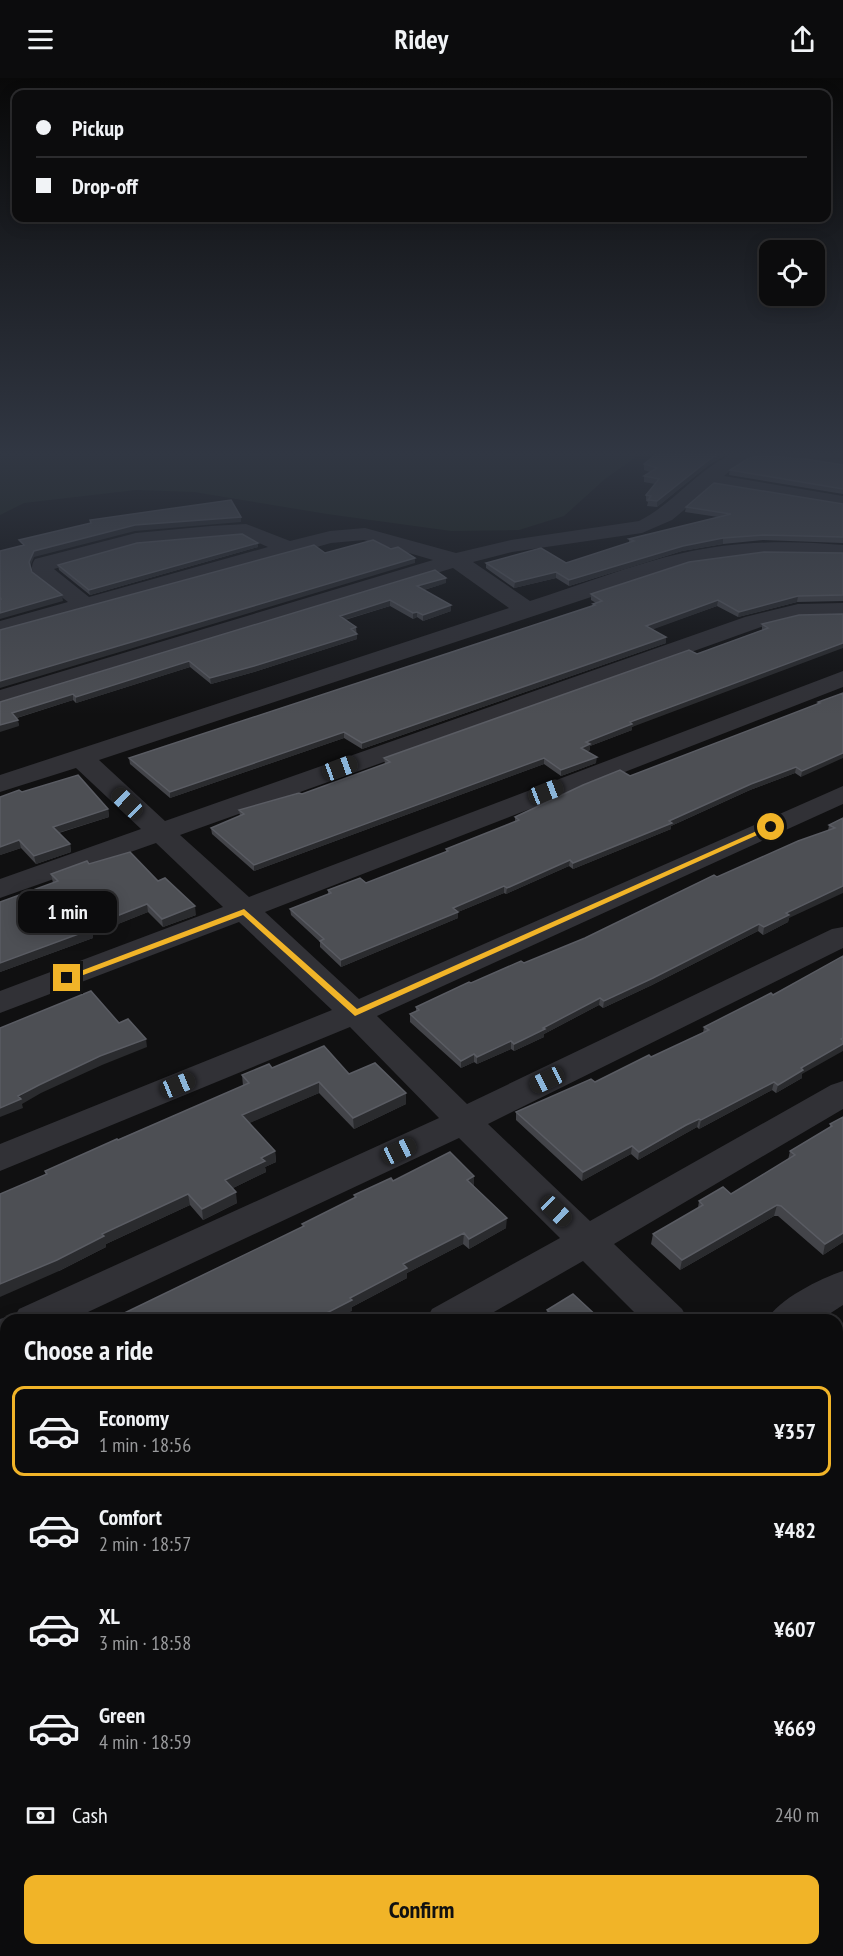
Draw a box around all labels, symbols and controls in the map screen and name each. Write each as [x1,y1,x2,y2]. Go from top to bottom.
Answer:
text: Ridey [395,22,448,56]
icon: menu [24,23,57,56]
icon: share [786,23,819,56]
text: Pickup [72,114,124,142]
text: Drop-off [72,172,138,200]
map controls [759,240,825,306]
button: locate [759,240,825,306]
car [320,753,360,783]
car [526,777,566,807]
car [108,784,146,822]
route start [757,813,784,840]
callout: 1 min [17,891,116,933]
text: 1 min [47,899,88,925]
route end [53,964,80,991]
car [527,1064,567,1096]
car [158,1070,198,1100]
car [379,1135,419,1167]
car [537,1192,575,1230]
text: Choose a ride [24,1333,153,1367]
icon: car [27,1404,81,1458]
text: Economy [99,1404,169,1432]
text: ¥357 [774,1417,816,1445]
text: 1 min · 18:56 [99,1432,191,1458]
icon: car [27,1503,81,1557]
text: Comfort [99,1503,162,1531]
text: ¥482 [774,1516,816,1544]
text: 2 min · 18:57 [99,1531,191,1557]
icon: car [27,1602,81,1656]
text: XL [99,1602,120,1630]
text: ¥607 [774,1615,816,1643]
text: 3 min · 18:58 [99,1630,191,1656]
icon: car [27,1701,81,1755]
text: Green [99,1701,145,1729]
text: ¥669 [774,1714,816,1742]
text: 4 min · 18:59 [99,1729,191,1755]
icon: cash [24,1799,57,1832]
text: Cash [72,1801,108,1829]
text: 240 m [775,1802,819,1828]
button: Confirm [24,1875,819,1944]

